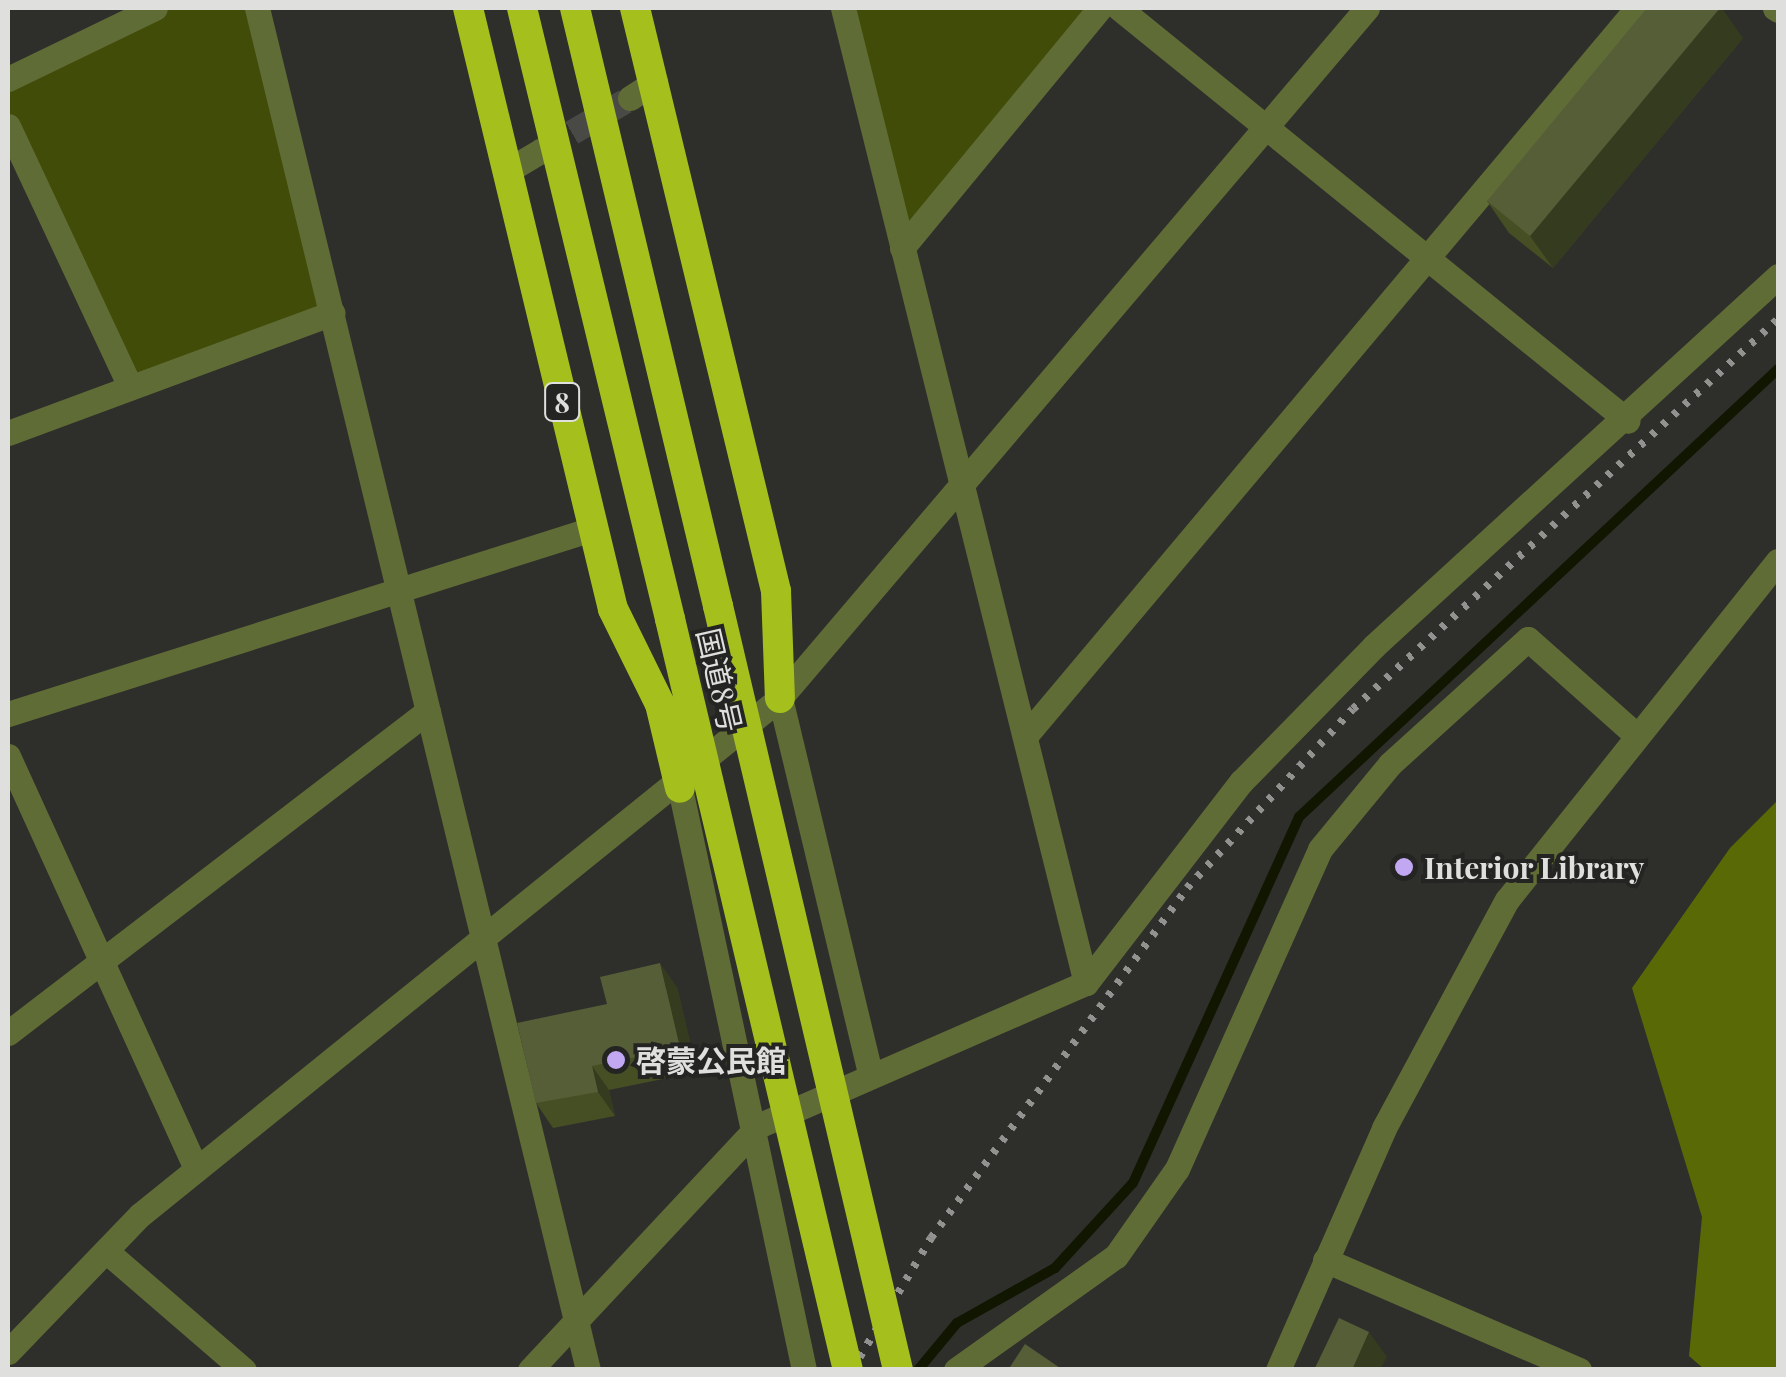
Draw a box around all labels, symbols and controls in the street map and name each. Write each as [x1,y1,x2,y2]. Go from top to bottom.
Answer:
road number: 8 [542,379,582,425]
street label: 国道8号 [691,625,749,735]
place label: Interior Library [1424,849,1645,885]
marker: Interior Library [1393,856,1415,878]
place label: 啓蒙公民館 [636,1042,786,1078]
marker: 啓蒙公民館 [605,1049,627,1071]

